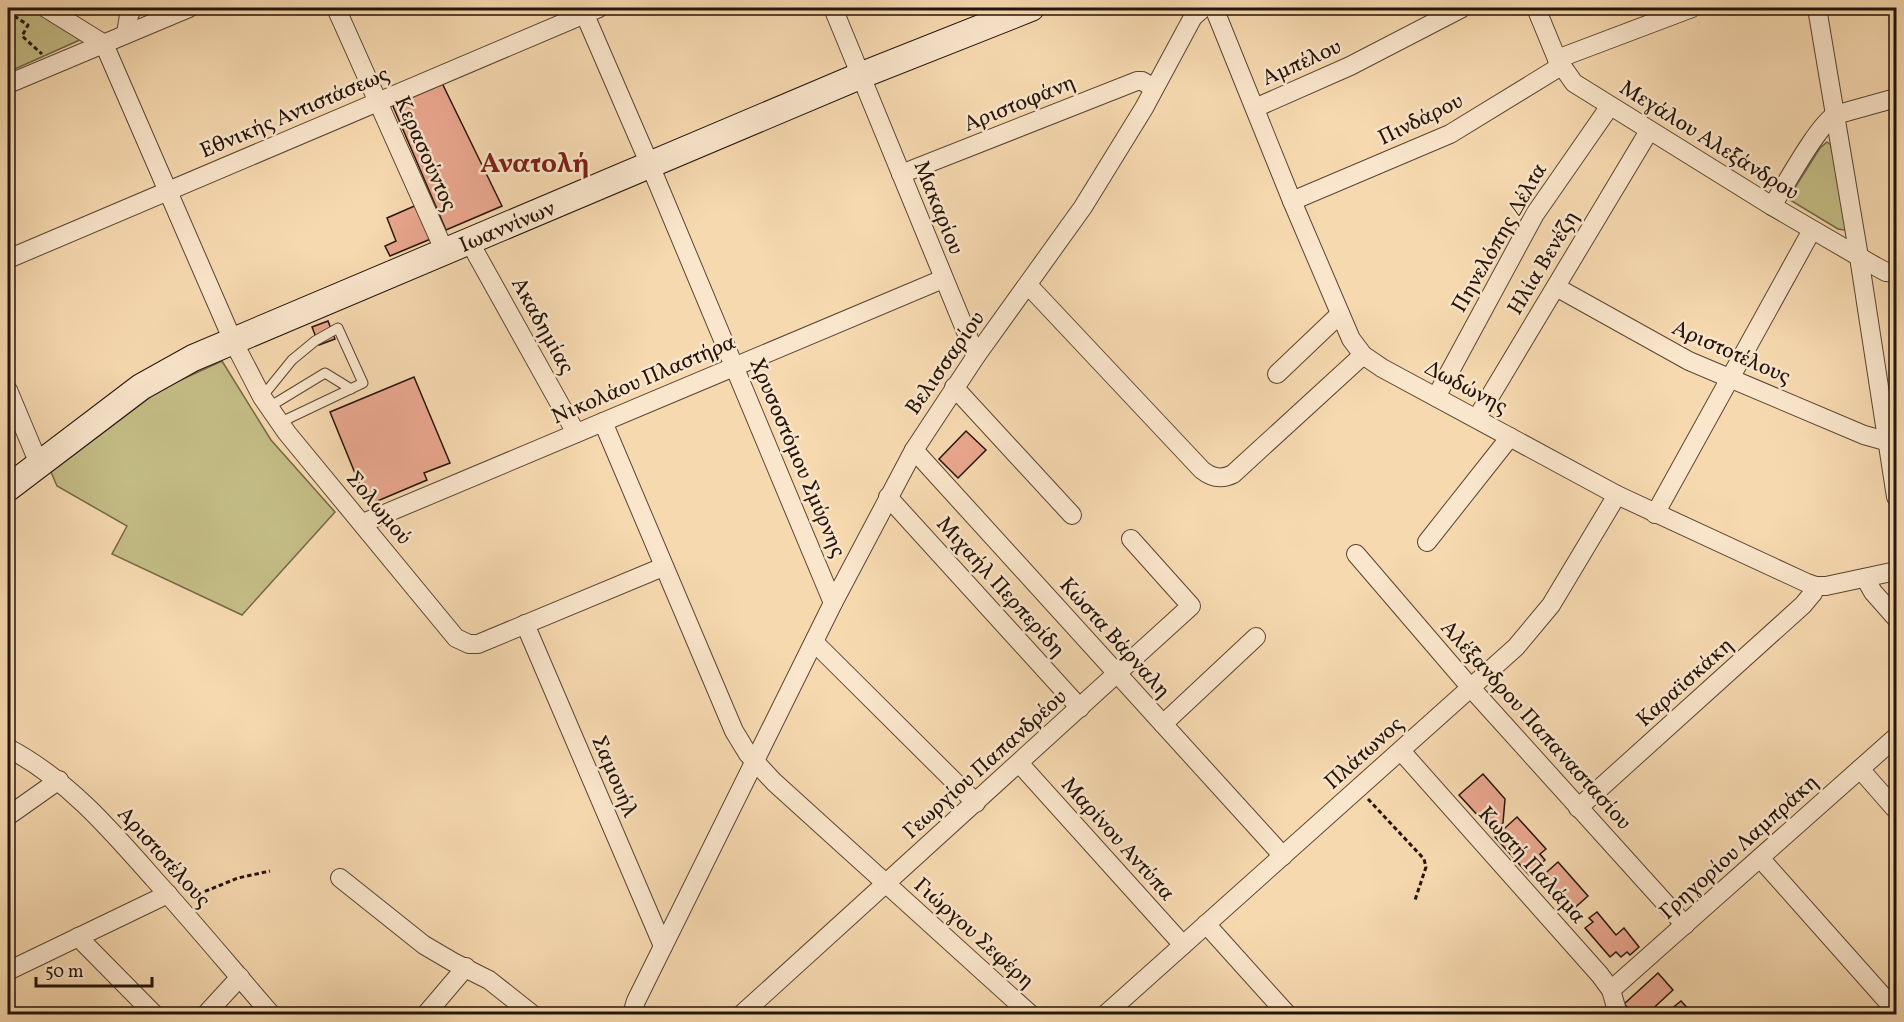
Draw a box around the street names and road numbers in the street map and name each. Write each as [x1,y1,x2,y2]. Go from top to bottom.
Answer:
street label: Αμπέλου [1257,32,1347,95]
street label: Εθνικής Αντιστάσεως [196,59,394,167]
street label: Αριστοφάνη [959,68,1081,141]
street label: Μεγάλου Αλεξάνδρου [1613,73,1804,209]
street label: Πινδάρου [1373,86,1469,154]
street label: Κερασούντος [386,92,464,217]
street label: Μακαρίου [905,156,971,260]
street label: Πηνελόπης Δέλτα [1445,158,1556,319]
street label: Ιωαννίνων [455,194,560,262]
street label: Ηλία Βενέζη [1501,205,1588,322]
street label: Ακαδημίας [502,272,581,380]
street label: Βελισσαρίου [899,305,993,422]
street label: Αριστοτέλους [1667,313,1795,393]
street label: Νικολάου Πλαστήρα [547,327,741,433]
street label: Δωδώνης [1419,353,1513,423]
street label: Χρυσοστόμου Σμύρνης [741,354,853,563]
street label: Σολωμού [338,465,418,552]
street label: Μιχαήλ Περπερίδη [928,510,1072,665]
street label: Κώστα Βάρναλη [1051,571,1177,706]
street label: Αλέξανδρου Παπαναστασίου [1432,614,1638,837]
street label: Καραϊσκάκη [1630,631,1741,735]
street label: Γεωργίου Παπανδρέου [897,683,1075,847]
street label: Πλάτωνος [1318,710,1411,798]
street label: Σαμουήλ [583,731,645,823]
street label: Γρηγορίου Λαμπράκη [1653,768,1826,928]
street label: Μαρίνου Αντύπα [1053,771,1181,908]
street label: Αριστοτέλους [109,800,217,915]
street label: Κωστή Παλάμα [1470,800,1592,931]
street label: Γιώργου Σεφέρη [906,871,1041,997]

